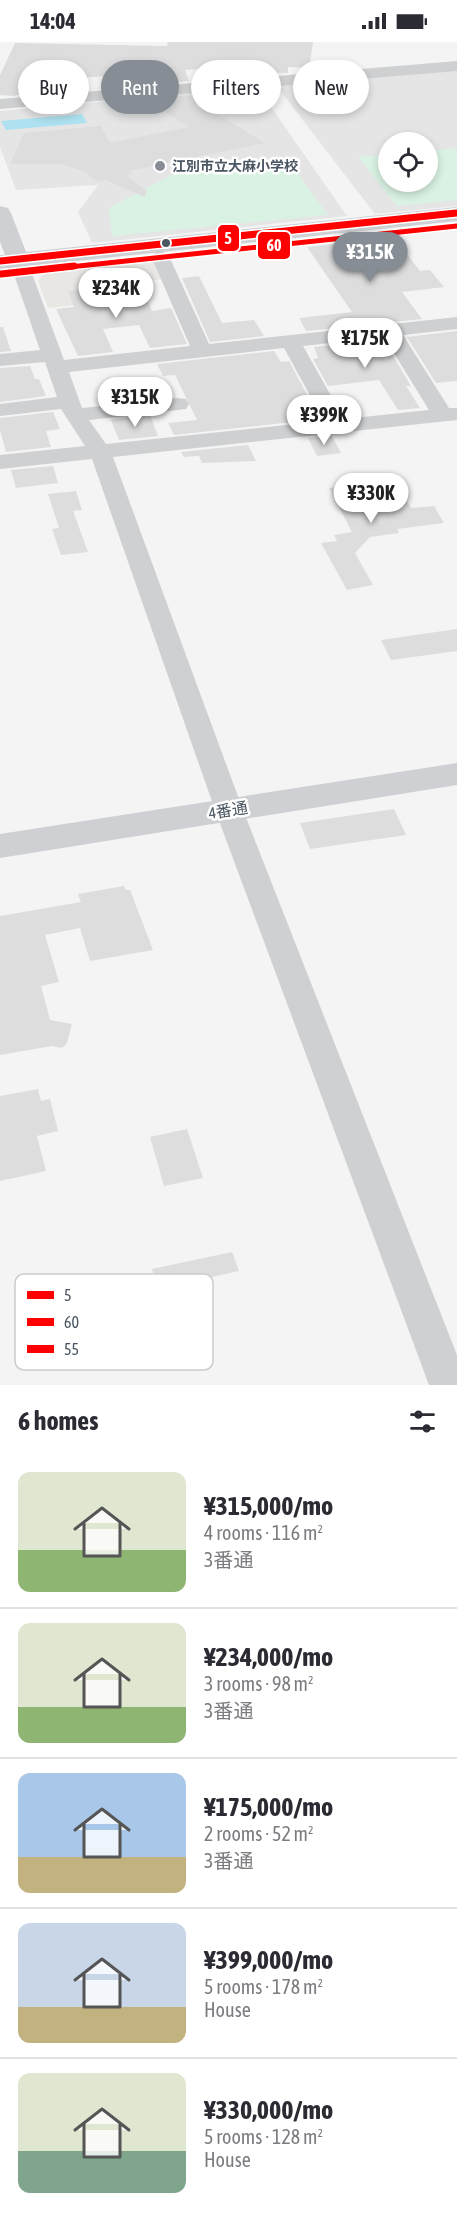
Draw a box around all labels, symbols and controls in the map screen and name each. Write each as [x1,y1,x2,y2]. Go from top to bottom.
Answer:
text: 14:04 [30,8,76,34]
chip: Buy [18,60,89,114]
chip: Rent [101,60,179,114]
chip: Filters [191,60,281,114]
chip: New [293,60,369,114]
map controls [378,132,438,192]
button: locate [378,132,438,192]
place label: 江別市立大麻小学校 [172,158,298,174]
marker: 江別市立大麻小学校 [153,159,167,173]
line badge: 5 [217,224,240,252]
text: 5 [224,229,232,247]
line badge: 60 [257,231,291,260]
pin: ¥315K [328,232,412,283]
text: 60 [266,236,282,254]
unlabelled marker [160,237,172,249]
text: ¥315K [347,240,393,263]
pin: ¥234K [74,268,158,319]
text: ¥234K [93,276,139,299]
pin: ¥175K [323,318,407,369]
text: ¥175K [342,326,388,349]
pin: ¥315K [93,377,177,428]
text: ¥315K [112,385,158,408]
pin: ¥399K [282,395,366,446]
text: ¥399K [301,403,347,426]
pin: ¥330K [329,473,413,524]
text: ¥330K [348,481,394,504]
street label: 4番通 [207,798,249,822]
legend [15,1274,213,1370]
text: 5 [64,1286,72,1304]
text: 60 [64,1313,79,1331]
text: 55 [64,1340,79,1358]
icon: filters [406,1405,439,1438]
text: 6 homes [18,1406,98,1436]
text: ¥315,000/mo [204,1491,333,1521]
icon: home [66,1496,138,1568]
text: 4 rooms · 116 m² [204,1521,323,1544]
text: 3番通 [204,1548,253,1571]
text: ¥234,000/mo [204,1642,333,1672]
icon: home [66,1647,138,1719]
text: 3 rooms · 98 m² [204,1672,314,1695]
text: 3番通 [204,1699,253,1722]
text: ¥175,000/mo [204,1792,333,1822]
icon: home [66,1797,138,1869]
text: 2 rooms · 52 m² [204,1822,314,1845]
text: 3番通 [204,1849,253,1872]
text: ¥399,000/mo [204,1945,333,1975]
icon: home [66,1947,138,2019]
text: 5 rooms · 178 m² [204,1975,323,1998]
text: House [204,1998,251,2021]
text: ¥330,000/mo [204,2095,333,2125]
icon: home [66,2097,138,2169]
text: 5 rooms · 128 m² [204,2125,323,2148]
text: House [204,2148,251,2171]

